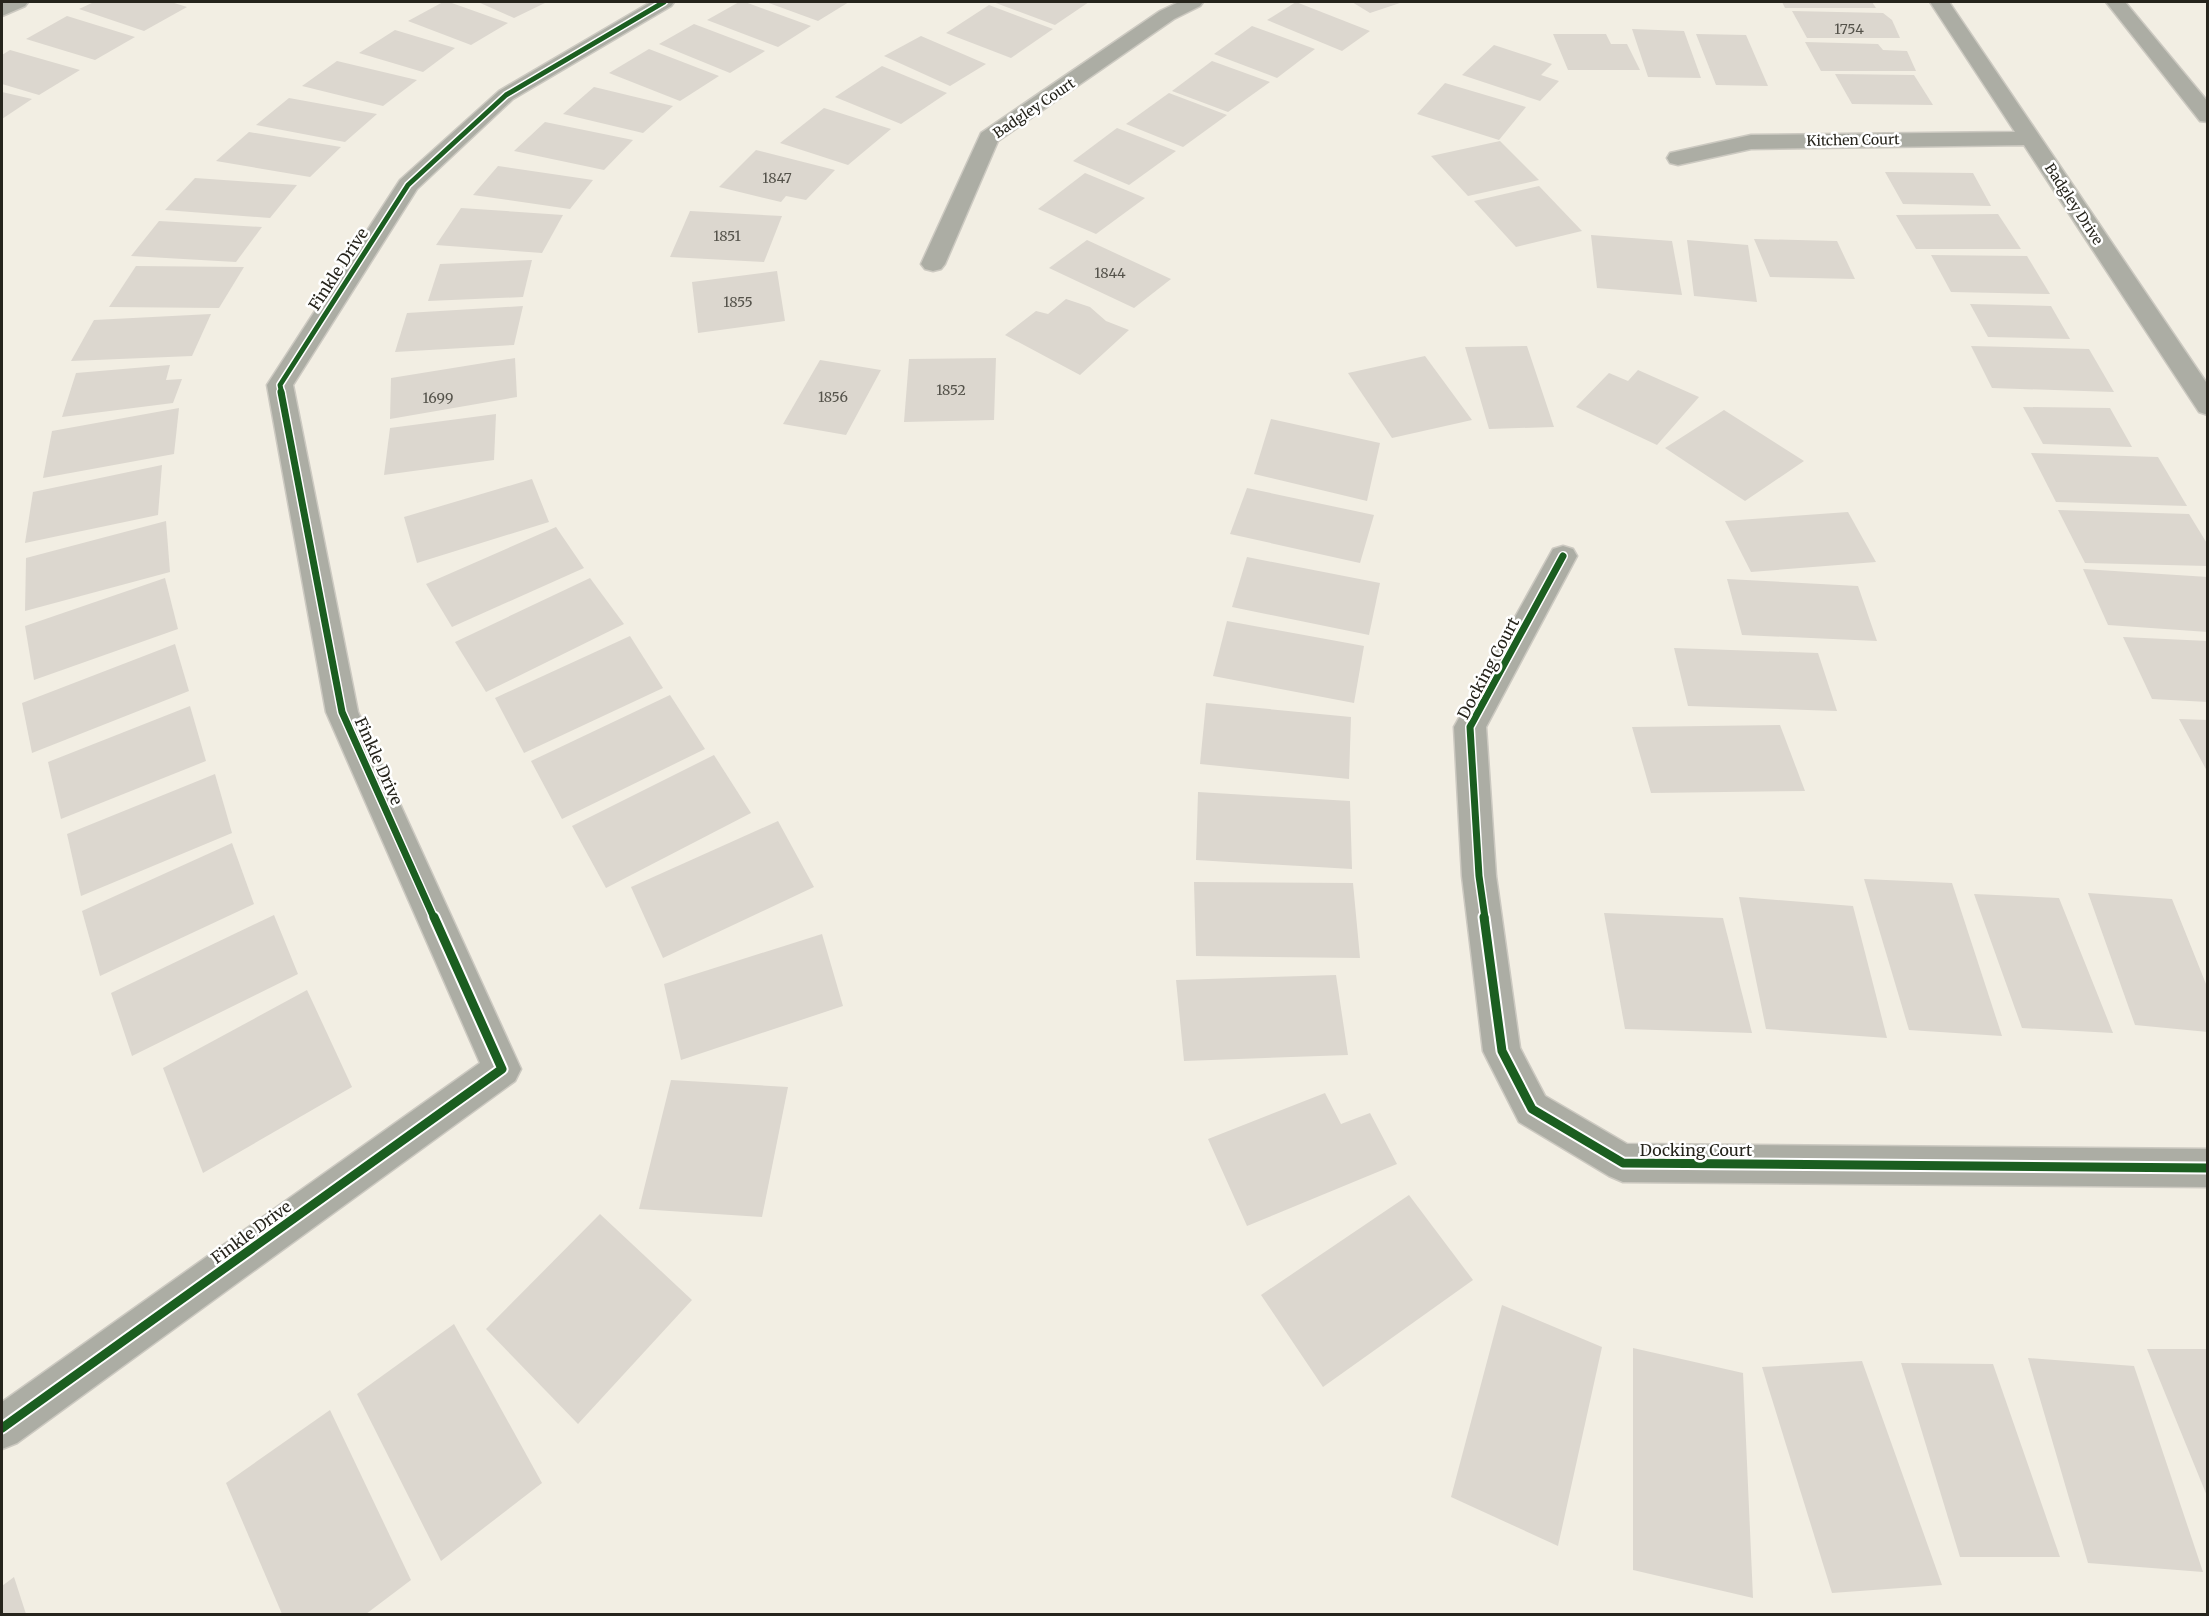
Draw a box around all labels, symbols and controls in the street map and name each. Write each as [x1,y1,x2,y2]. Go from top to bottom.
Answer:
house number: 1754 [1834,20,1864,38]
street label: Badgley Court [990,74,1079,142]
street label: Kitchen Court [1806,130,1900,150]
street label: Badgley Drive [2041,160,2107,248]
house number: 1847 [762,169,792,187]
street label: Finkle Drive [304,224,372,314]
house number: 1851 [713,227,741,245]
house number: 1844 [1094,264,1126,282]
house number: 1855 [723,293,753,311]
house number: 1852 [936,381,966,399]
house number: 1856 [818,388,848,406]
house number: 1699 [423,389,453,407]
street label: Docking Court [1453,613,1524,722]
street label: Finkle Drive [351,714,407,808]
street label: Docking Court [1640,1140,1753,1160]
street label: Finkle Drive [207,1196,295,1268]

